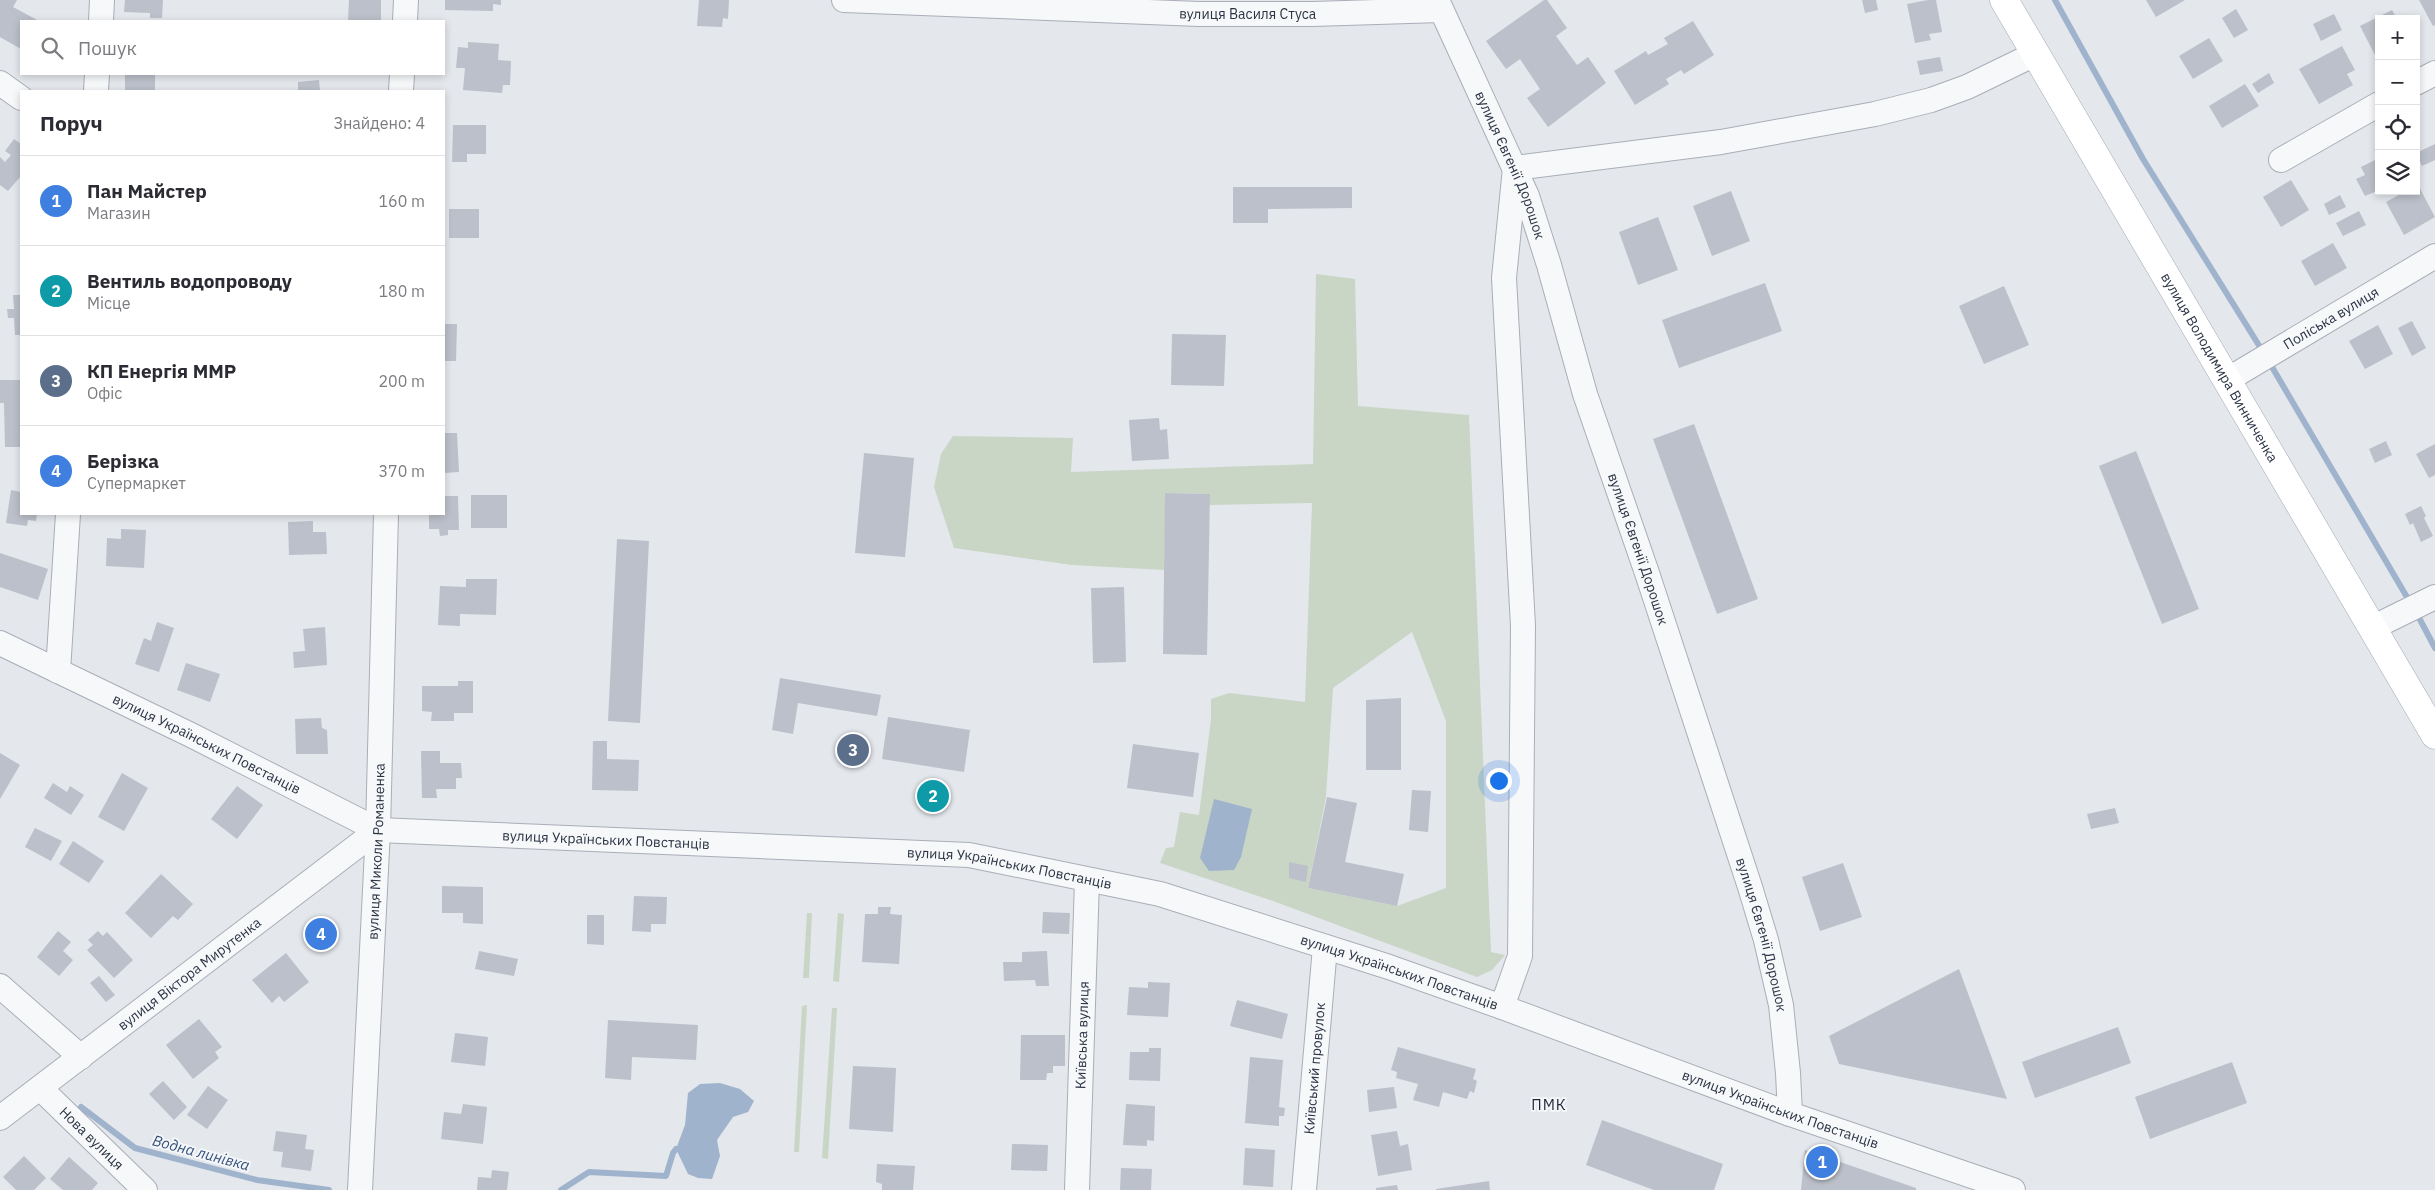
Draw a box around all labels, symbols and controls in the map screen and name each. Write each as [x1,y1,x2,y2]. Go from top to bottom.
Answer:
street label: вулиця Василя Стуса [1179,4,1317,23]
map controls [2375,15,2420,195]
button: + [2375,15,2420,60]
search box [20,20,445,75]
icon: search [38,34,66,62]
text: Пошук [78,36,137,60]
button: − [2375,60,2420,105]
street label: вулиця Євгенії Дорошок [1471,88,1549,242]
button: locate [2375,105,2420,150]
text: Поруч [40,109,103,137]
text: Знайдено: 4 [333,113,425,133]
button: layers [2375,150,2420,195]
text: Пан Майстер [87,179,207,203]
text: 1 [51,191,61,211]
text: 160 m [378,191,425,211]
text: Магазин [87,203,151,223]
text: Вентиль водопроводу [87,269,292,293]
street label: вулиця Володимира Винниченка [2157,269,2282,466]
text: 2 [51,281,61,301]
text: 180 m [378,281,425,301]
street label: Поліська вулиця [2280,283,2382,353]
text: Місце [87,293,130,313]
text: КП Енергія ММР [87,359,236,383]
text: 3 [51,371,61,391]
text: 200 m [378,371,425,391]
text: Офіс [87,383,122,403]
text: Берізка [87,449,159,473]
text: 4 [51,461,61,481]
text: 370 m [378,461,425,481]
street label: вулиця Євгенії Дорошок [1604,471,1673,628]
text: Супермаркет [87,473,186,493]
street label: вулиця Українських Повстанців [110,690,304,798]
pin: 3 [837,731,869,769]
street label: вулиця Миколи Романенка [364,762,389,940]
your location [1486,768,1512,794]
pin: 2 [917,777,949,815]
street label: вулиця Українських Повстанців [502,826,710,853]
street label: вулиця Українських Повстанців [907,843,1113,893]
street label: вулиця Євгенії Дорошок [1732,855,1791,1013]
street label: вулиця Віктора Мирутенка [114,913,265,1034]
pin: 4 [305,915,337,953]
street label: вулиця Українських Повстанців [1298,930,1501,1014]
street label: Київська вулиця [1071,981,1093,1089]
street label: Київський провулок [1300,1001,1329,1135]
street label: вулиця Українських Повстанців [1679,1066,1881,1153]
district label: ПМК [1531,1095,1567,1114]
street label: Нова вулиця [56,1103,128,1173]
water label: Водна линівка [150,1130,252,1175]
pin: 1 [1806,1143,1838,1181]

